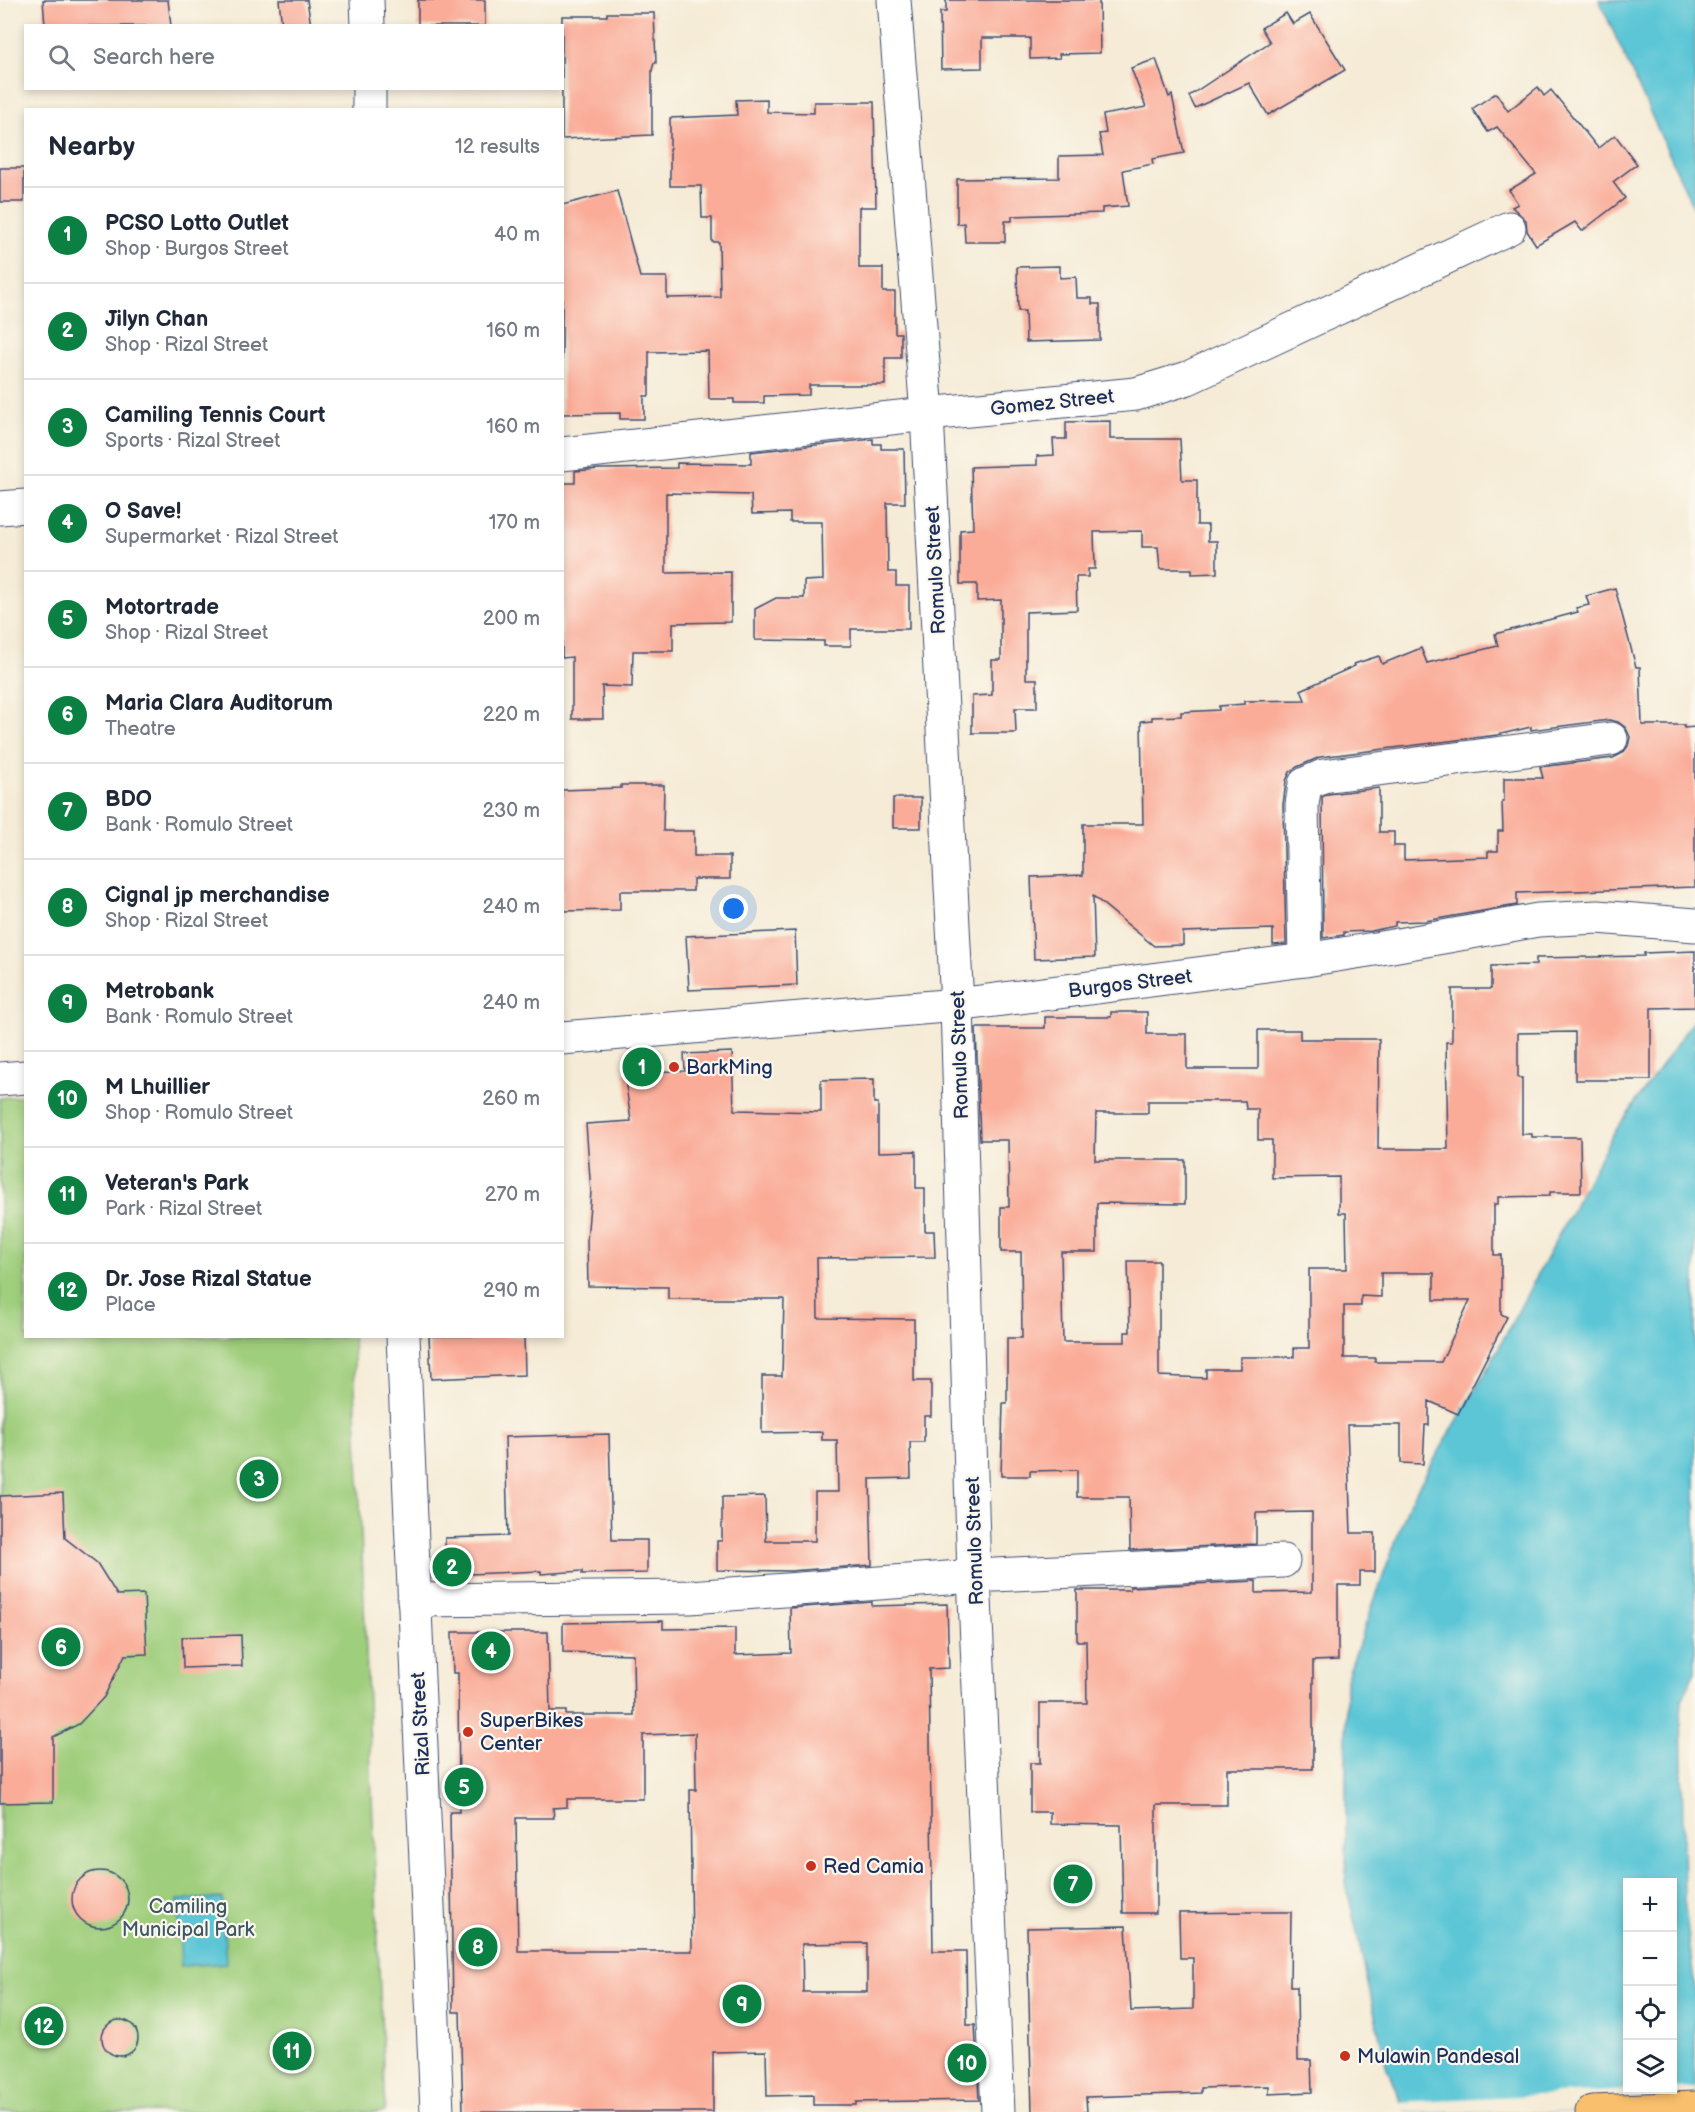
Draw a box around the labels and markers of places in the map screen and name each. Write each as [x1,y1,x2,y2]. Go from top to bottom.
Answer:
pin: 1 [622,1044,662,1090]
place label: BarkMing [686,1056,773,1080]
marker: BarkMing [667,1060,681,1074]
pin: 3 [240,1456,278,1502]
pin: 2 [432,1544,472,1590]
pin: 6 [42,1624,80,1670]
pin: 4 [472,1628,510,1674]
place label: SuperBikes Center [480,1709,584,1756]
marker: SuperBikes Center [461,1725,475,1739]
pin: 5 [444,1764,484,1810]
place label: Red Camia [823,1855,924,1879]
marker: Red Camia [804,1859,818,1873]
pin: 7 [1054,1862,1092,1906]
pin: 8 [458,1924,498,1970]
pin: 9 [722,1982,762,2026]
pin: 12 [24,2004,63,2048]
pin: 11 [272,2028,312,2074]
pin: 10 [948,2040,986,2086]
place label: Mulawin Pandesal [1357,2045,1519,2069]
marker: Mulawin Pandesal [1338,2049,1352,2063]

